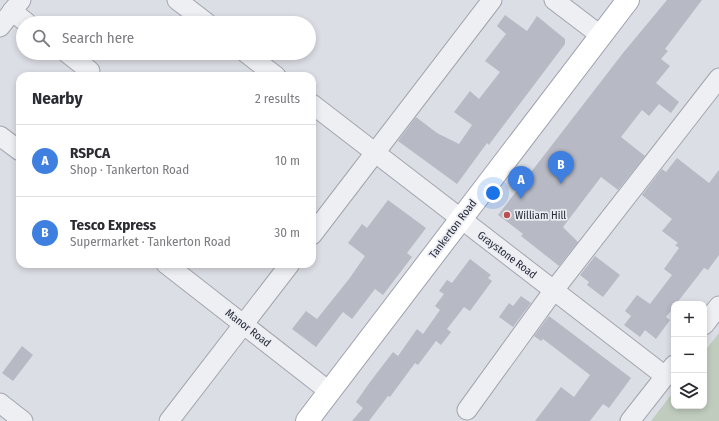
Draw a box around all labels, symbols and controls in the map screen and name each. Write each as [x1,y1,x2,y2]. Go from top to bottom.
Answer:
search box [16,16,316,60]
icon: search [30,27,52,49]
text: Search here [62,29,134,47]
text: Nearby [32,88,83,109]
text: 2 results [255,91,300,106]
text: RSPCA [70,144,110,162]
pin: B [548,151,574,184]
text: A [41,153,49,168]
text: 10 m [275,153,300,168]
text: Shop · Tankerton Road [70,162,189,177]
pin: A [508,166,534,199]
your location [483,183,503,203]
street label: Tankerton Road [427,197,479,261]
place label: William Hill [515,209,566,222]
marker: William Hill [502,210,512,220]
text: Tesco Express [70,216,156,234]
text: B [41,225,49,240]
text: 30 m [274,225,300,240]
street label: Graystone Road [475,229,539,281]
text: Supermarket · Tankerton Road [70,234,231,249]
map controls [671,301,707,409]
button: + [671,301,707,337]
street label: Manor Road [223,306,273,350]
button: − [671,337,707,373]
button: layers [671,373,707,409]

